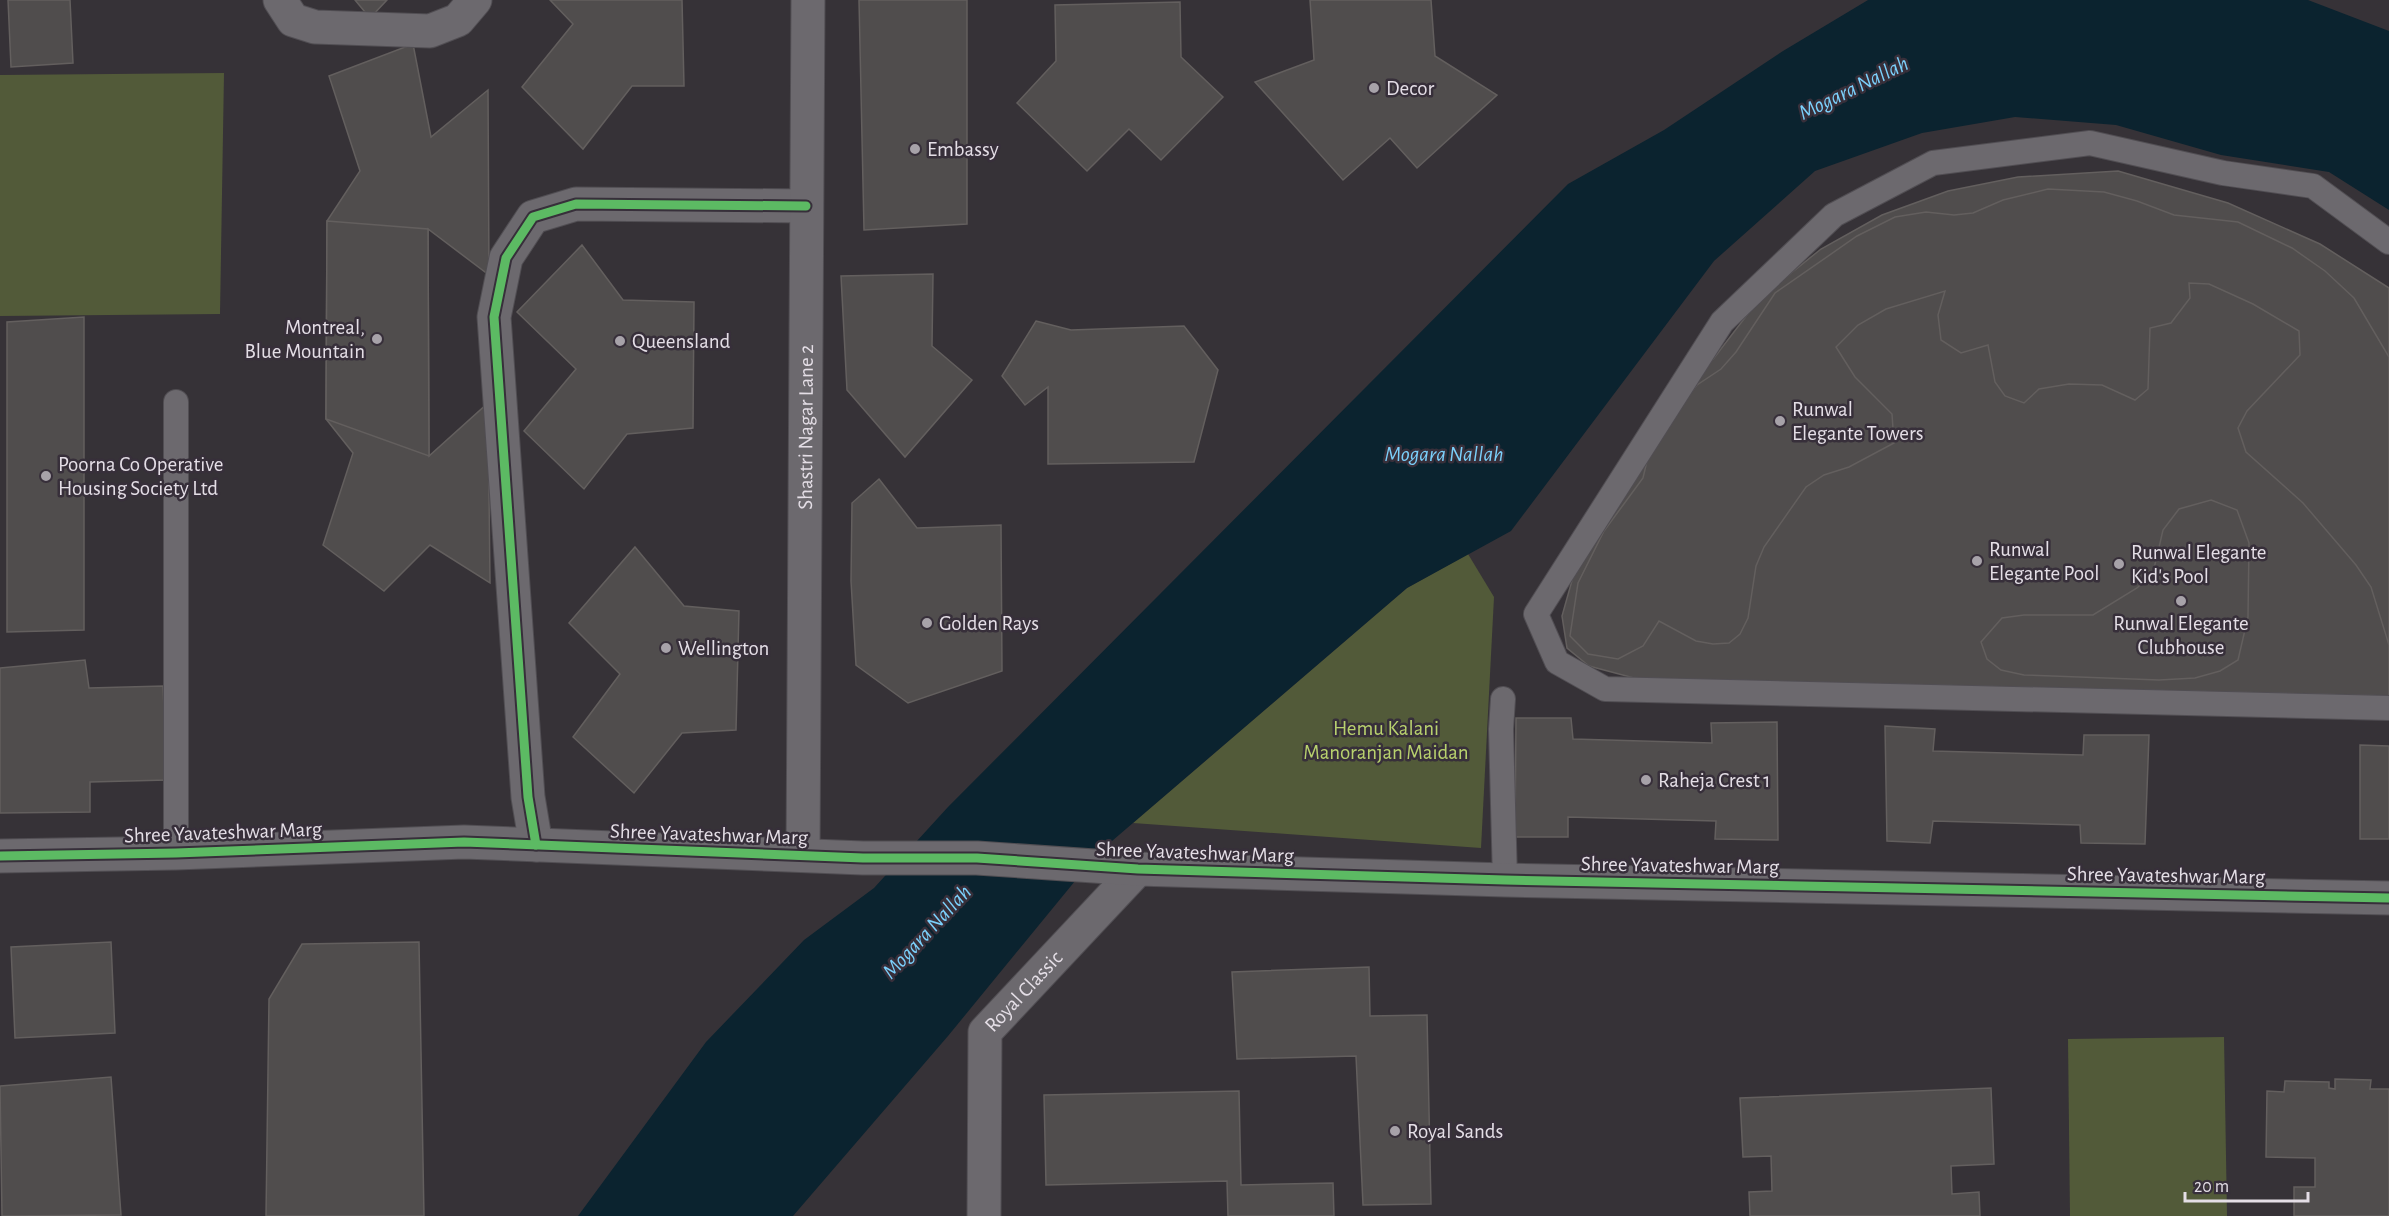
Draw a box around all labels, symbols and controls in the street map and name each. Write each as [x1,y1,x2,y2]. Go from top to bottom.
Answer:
water label: Mogara Nallah [1795,52,1912,124]
place label: Decor [1386,78,1434,99]
marker: Decor [1367,81,1381,95]
place label: Embassy [927,139,999,160]
marker: Embassy [908,142,922,156]
place label: Montreal, Blue Mountain [245,317,365,362]
place label: Queensland [632,331,731,352]
marker: Montreal, Blue Mountain [370,332,384,346]
marker: Queensland [613,334,627,348]
street label: Shastri Nagar Lane 2 [795,344,817,510]
place label: Runwal Elegante Towers [1792,399,1924,444]
marker: Runwal Elegante Towers [1773,414,1787,428]
water label: Mogara Nallah [1385,443,1504,465]
place label: Poorna Co Operative Housing Society Ltd [58,454,224,499]
marker: Poorna Co Operative Housing Society Ltd [39,469,53,483]
place label: Runwal Elegante Pool [1989,539,2099,584]
place label: Runwal Elegante Kid's Pool [2131,542,2266,587]
marker: Runwal Elegante Pool [1970,554,1984,568]
marker: Runwal Elegante Kid's Pool [2112,557,2126,571]
marker: Runwal Elegante Clubhouse [2174,594,2188,608]
place label: Golden Rays [939,613,1039,634]
place label: Runwal Elegante Clubhouse [2113,613,2249,658]
marker: Golden Rays [920,616,934,630]
place label: Wellington [678,638,769,659]
marker: Wellington [659,641,673,655]
park label: Hemu Kalani Manoranjan Maidan [1303,718,1469,763]
place label: Raheja Crest 1 [1658,770,1770,791]
marker: Raheja Crest 1 [1639,773,1653,787]
street label: Shree Yavateshwar Marg [124,819,323,846]
street label: Shree Yavateshwar Marg [610,821,809,848]
street label: Shree Yavateshwar Marg [1096,839,1295,866]
street label: Shree Yavateshwar Marg [1581,853,1780,878]
street label: Shree Yavateshwar Marg [2067,863,2266,888]
water label: Mogara Nallah [878,881,975,983]
street label: Royal Classic [981,947,1066,1036]
place label: Royal Sands [1407,1121,1503,1142]
marker: Royal Sands [1388,1124,1402,1138]
scale bar [2185,1165,2308,1203]
text: 20 m [2194,1178,2229,1196]

